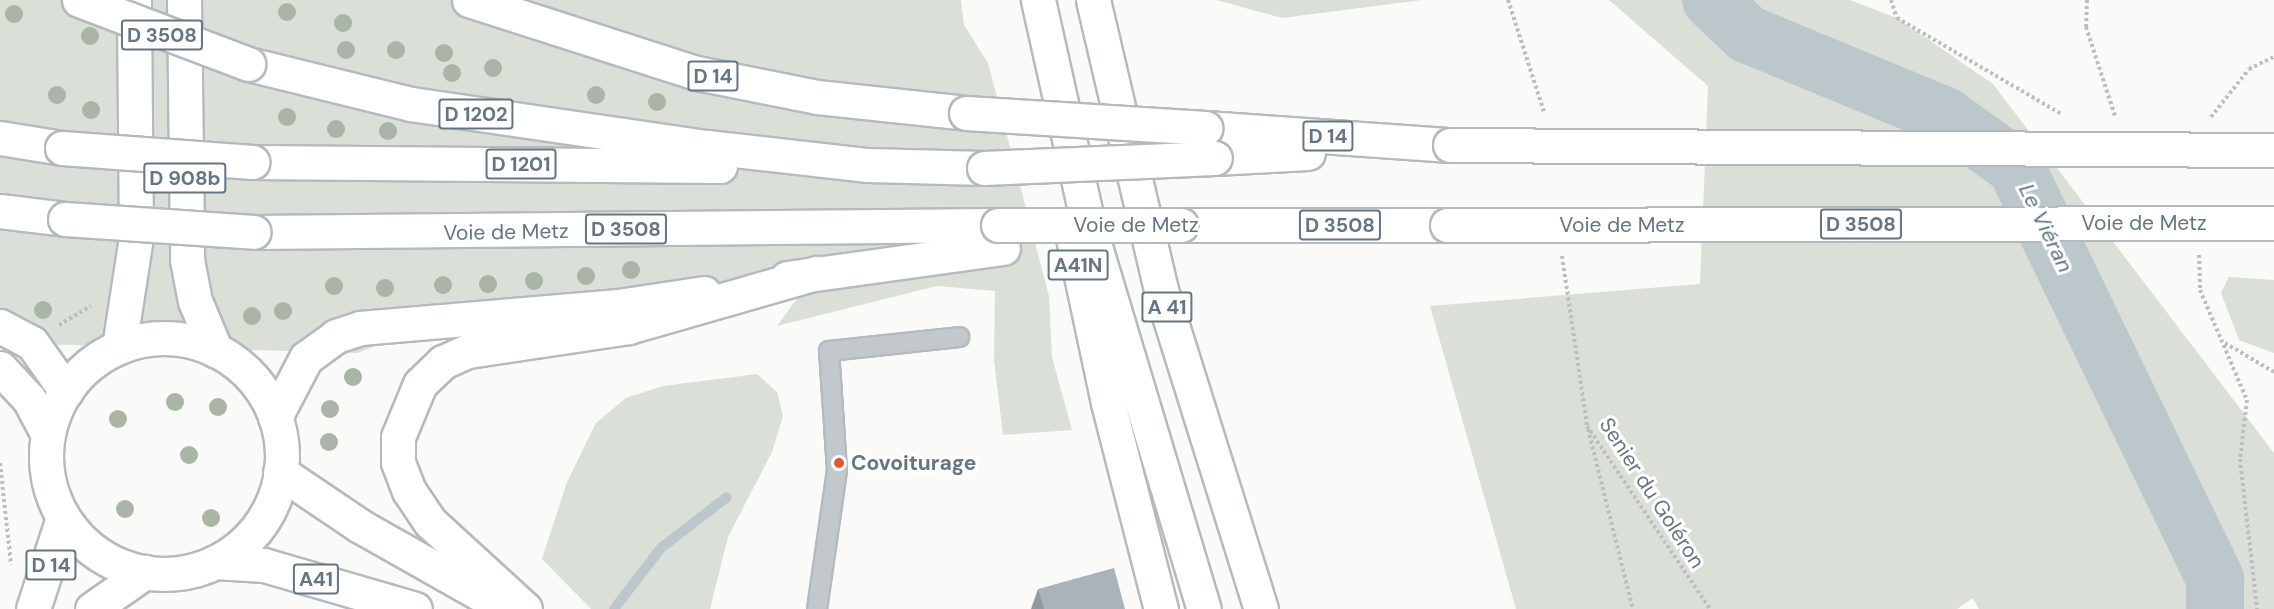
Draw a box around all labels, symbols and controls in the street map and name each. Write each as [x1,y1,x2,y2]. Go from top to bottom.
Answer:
road number: D 3508 [120,18,204,52]
road number: D 14 [686,59,740,93]
road number: D 1202 [437,97,515,131]
road number: D 14 [1301,119,1355,153]
road number: D 1201 [485,147,557,181]
road number: D 908b [143,161,227,195]
water label: Le Viéran [2013,179,2079,277]
road number: D 3508 [1819,207,1903,241]
road number: D 3508 [1298,208,1382,242]
street label: Voie de Metz [2081,210,2207,236]
road number: D 3508 [584,212,668,246]
street label: Voie de Metz [1073,212,1199,238]
street label: Voie de Metz [1559,212,1685,238]
street label: Voie de Metz [443,218,569,246]
road number: A41N [1046,248,1110,282]
road number: A 41 [1140,290,1194,324]
street label: Senier du Goléron [1594,413,1710,573]
place label: Covoiturage [851,450,976,476]
marker: Covoiturage [832,456,846,470]
road number: D 14 [24,548,78,582]
road number: A41 [292,562,340,596]

